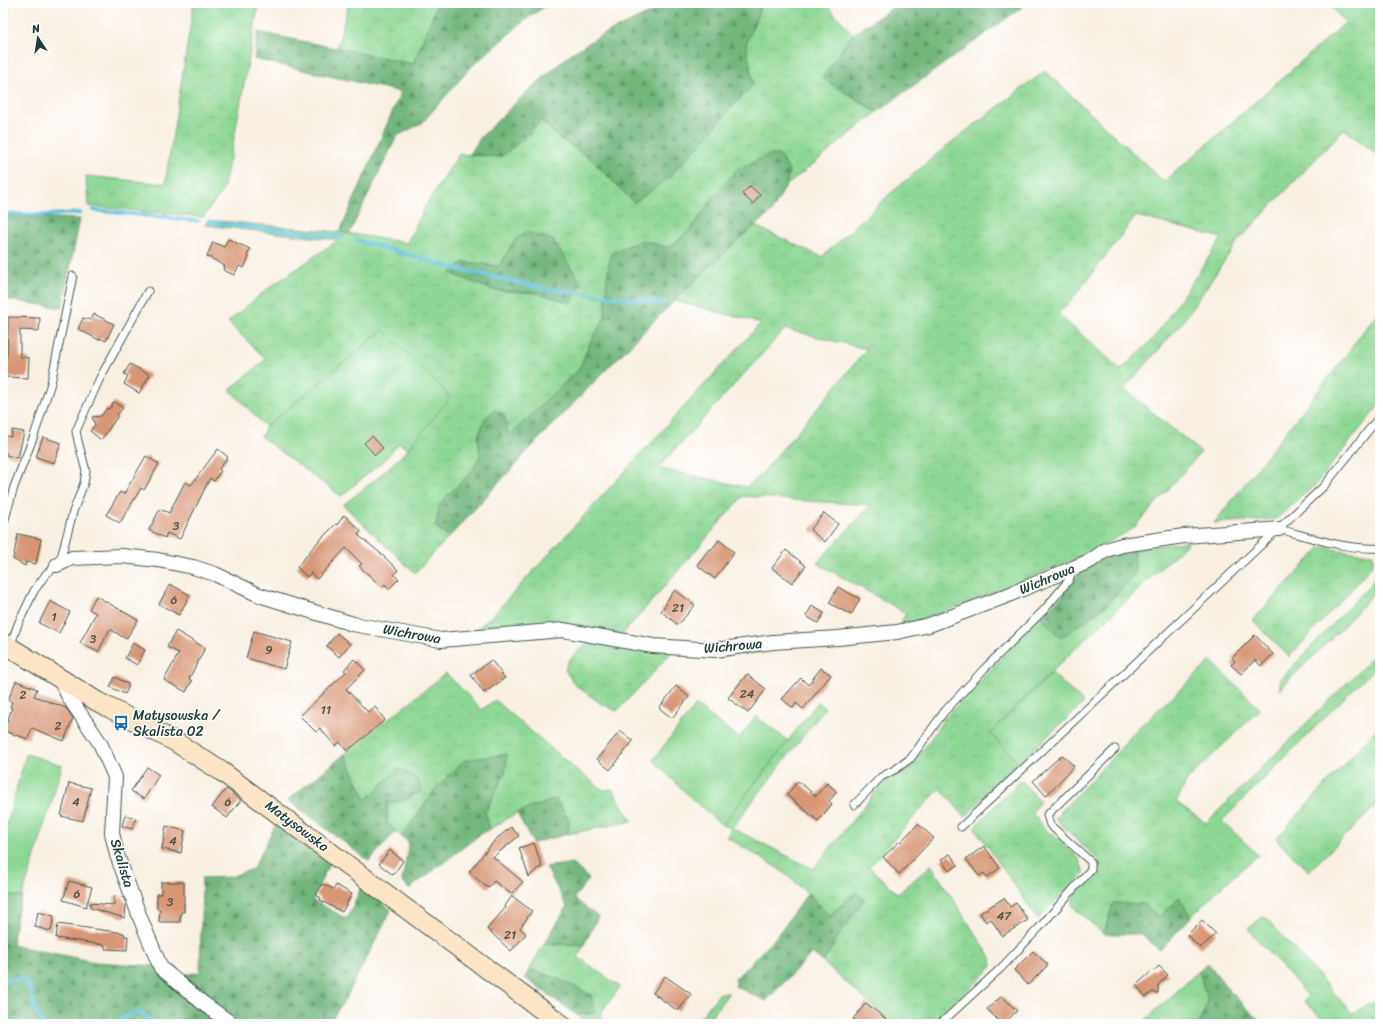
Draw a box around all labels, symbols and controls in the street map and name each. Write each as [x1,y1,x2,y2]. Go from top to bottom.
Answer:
north arrow [18,18,58,58]
text: N [29,19,42,39]
house number: 3 [173,515,180,537]
street label: Wichrowa [1015,556,1079,602]
house number: 6 [171,589,178,611]
house number: 21 [672,597,684,619]
house number: 1 [51,606,57,628]
street label: Wichrowa [381,617,443,651]
house number: 3 [90,628,97,650]
street label: Wichrowa [703,631,763,661]
house number: 9 [265,639,273,661]
house number: 24 [740,683,755,705]
house number: 2 [20,684,27,706]
house number: 11 [321,699,331,721]
place label: Matysowska / Skalista 02 [133,703,221,744]
bus stop icon: Matysowska / Skalista 02 [112,714,130,732]
house number: 2 [55,715,62,737]
house number: 4 [72,791,80,813]
house number: 6 [225,791,232,813]
street label: Matysowska [259,793,335,859]
house number: 4 [169,830,177,852]
street label: Skalista [103,835,141,891]
house number: 6 [74,883,81,905]
house number: 3 [167,891,174,913]
house number: 47 [997,905,1012,927]
house number: 21 [504,924,516,946]

